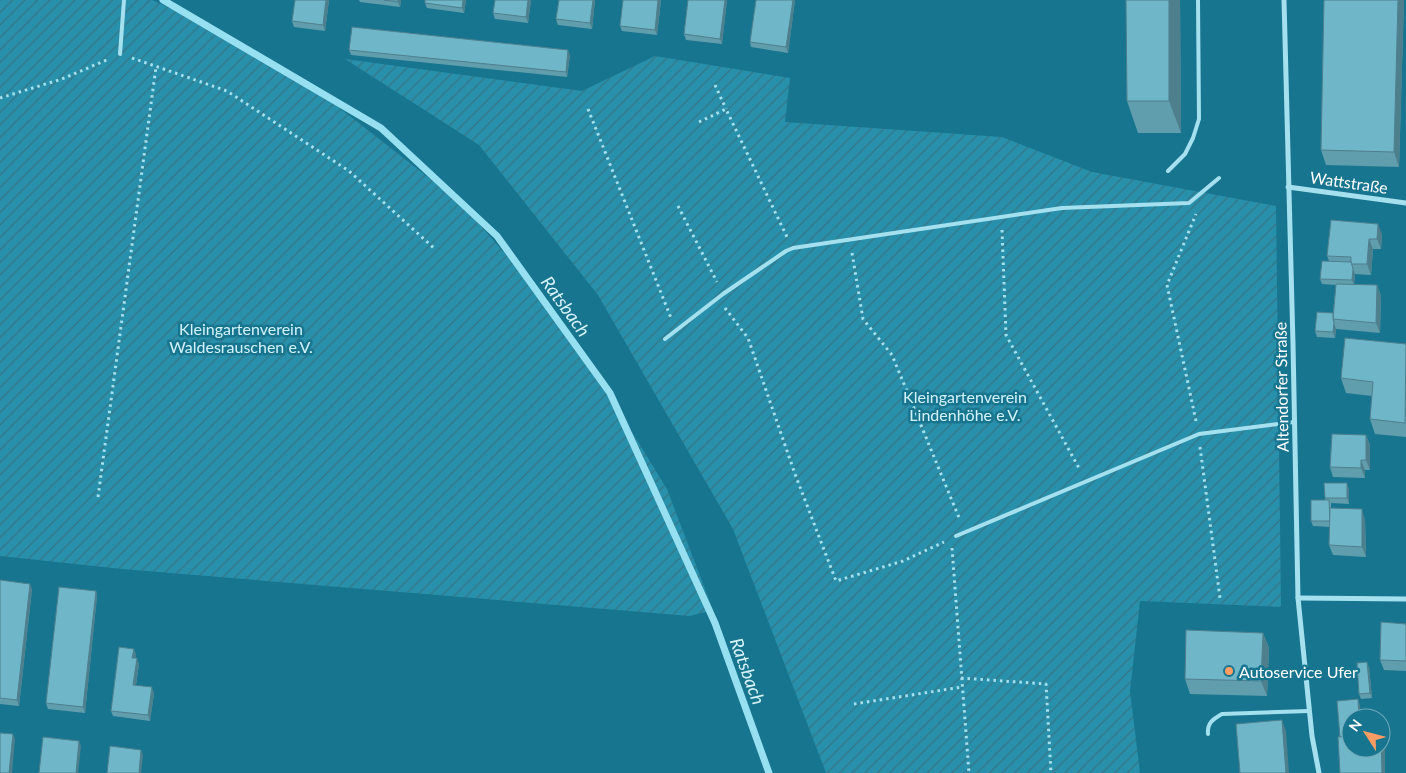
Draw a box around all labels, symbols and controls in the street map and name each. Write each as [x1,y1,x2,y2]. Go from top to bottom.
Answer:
street label: Wattstraße [1309,167,1389,197]
water label: Ratsbach [537,272,595,340]
park label: Kleingartenverein Waldesrauschen e.V. [169,319,313,356]
street label: Altendorfer Straße [1270,322,1292,452]
park label: Kleingartenverein Lindenhöhe e.V. [903,387,1027,424]
water label: Ratsbach [726,635,770,707]
place label: Autoservice Ufer [1239,662,1358,681]
marker: Autoservice Ufer [1223,665,1235,677]
north arrow [1341,708,1391,758]
text: N [1345,716,1365,734]

